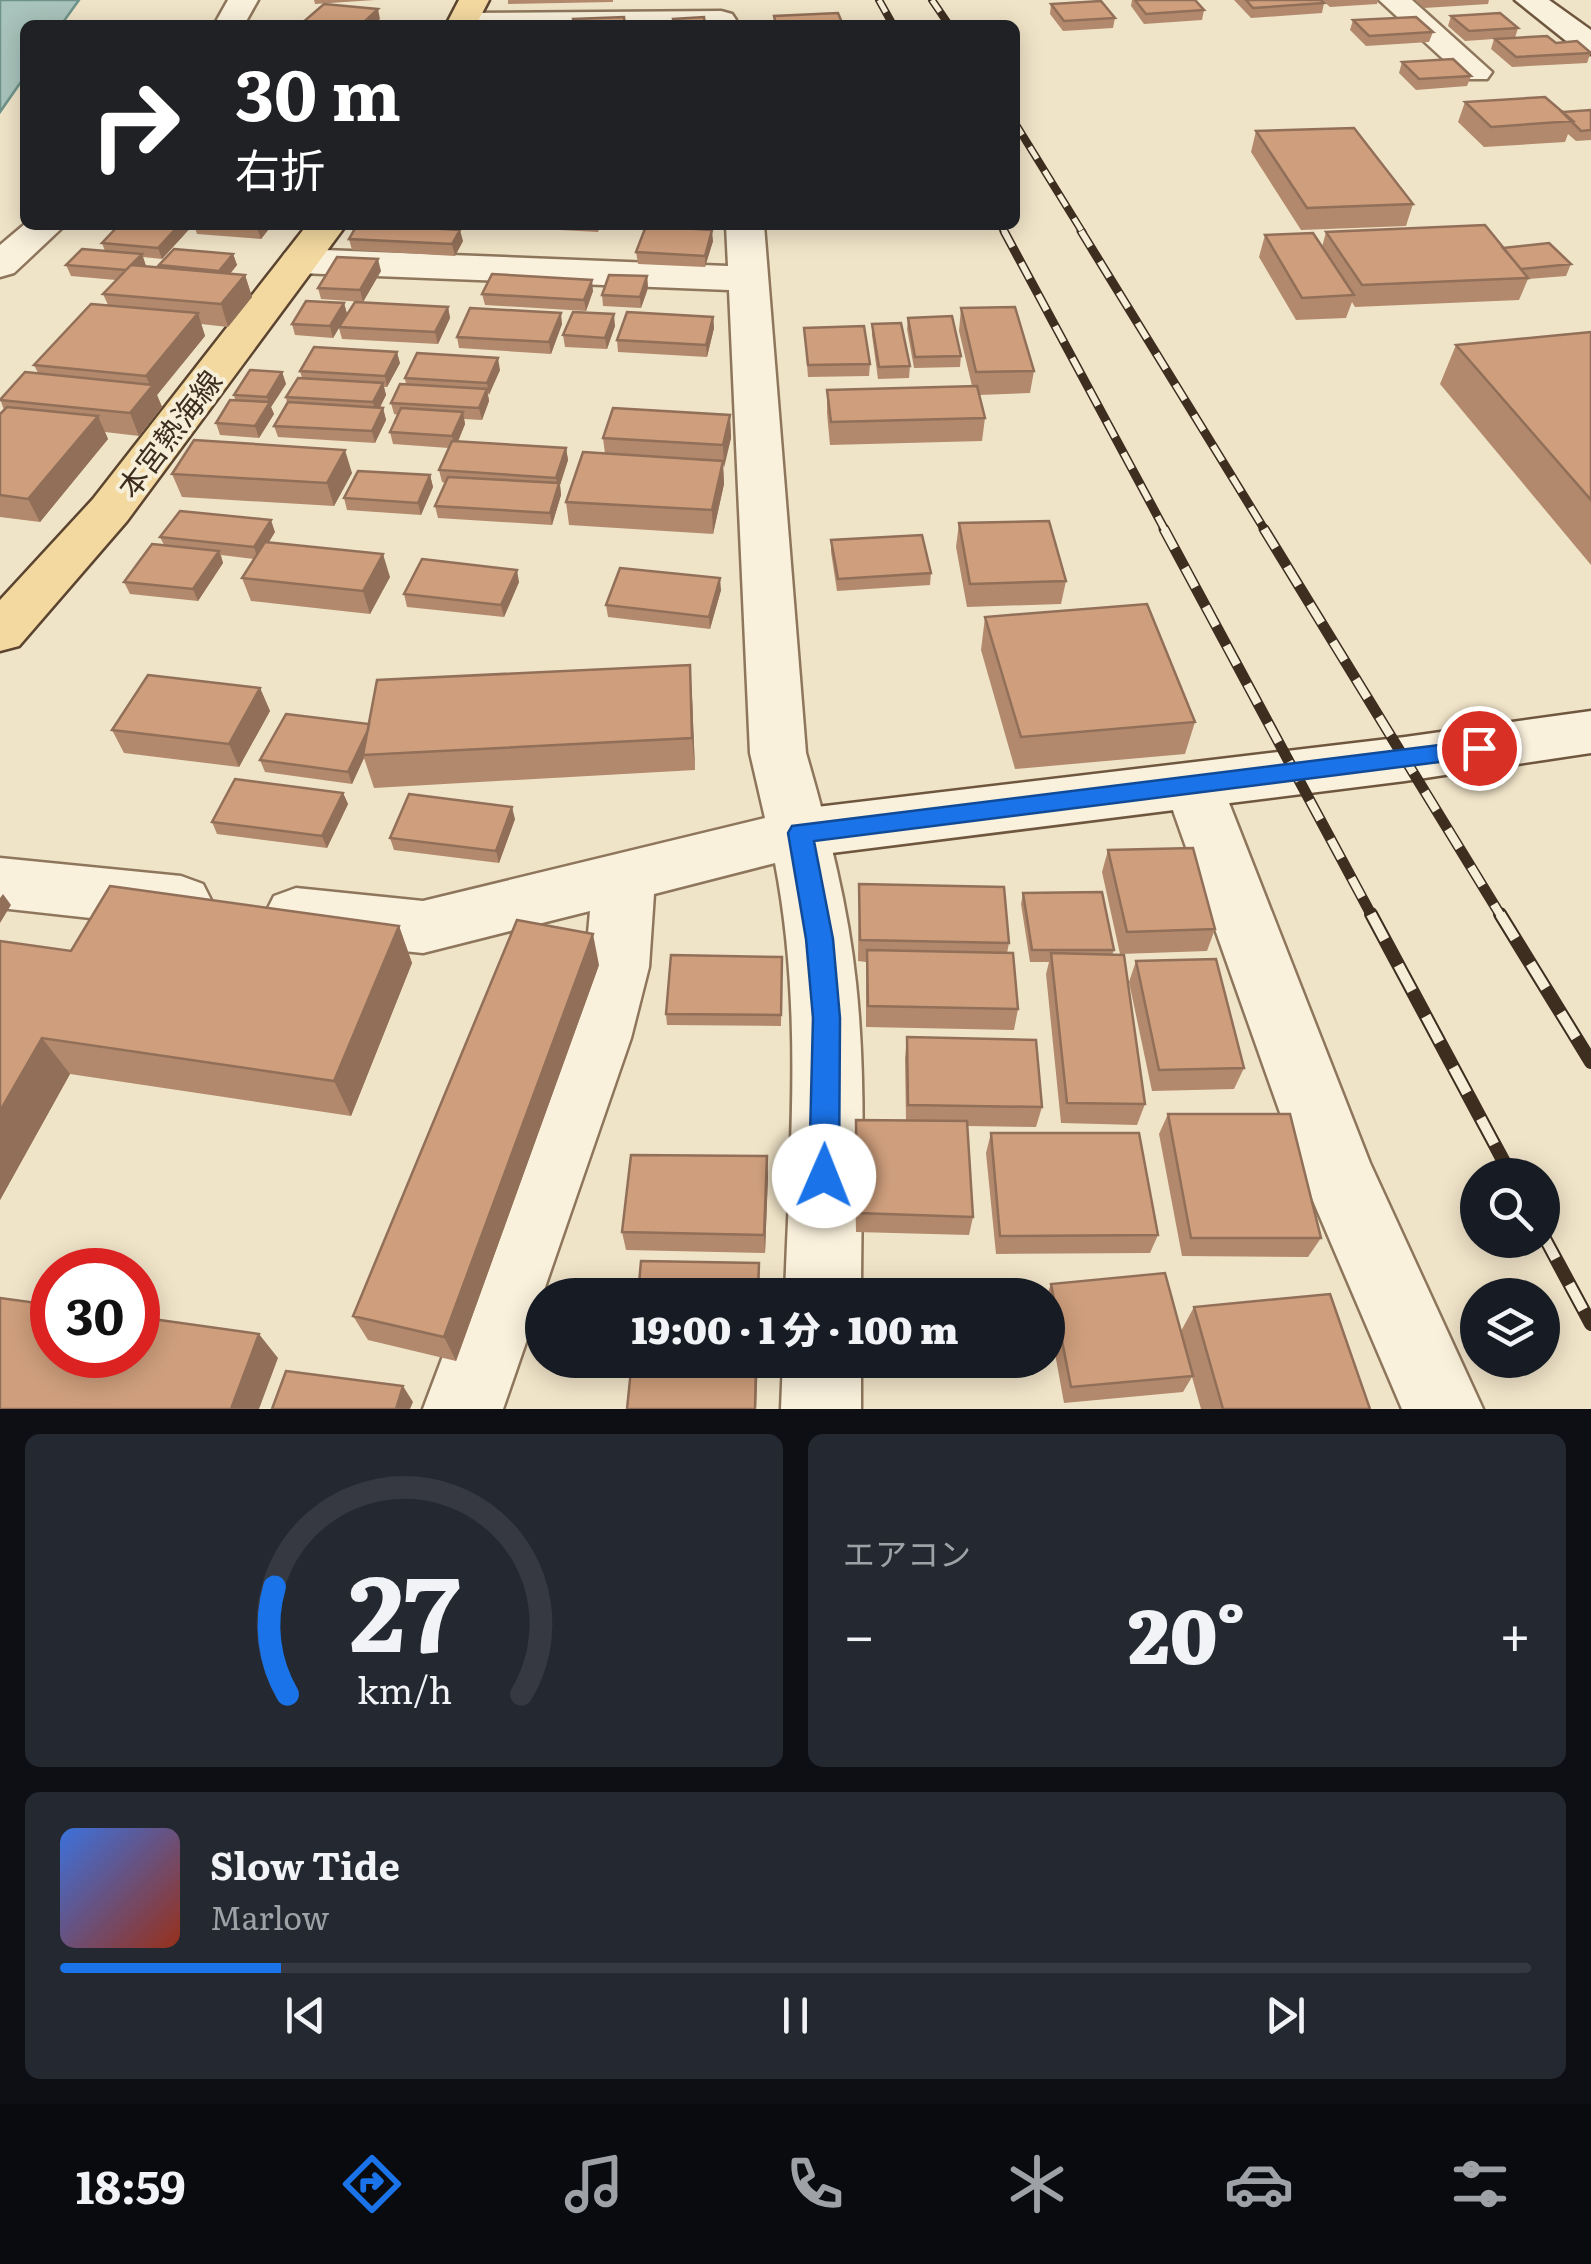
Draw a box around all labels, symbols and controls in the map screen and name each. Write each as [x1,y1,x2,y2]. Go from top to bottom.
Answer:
text: 30 m [235,39,401,143]
icon: right [70,60,200,190]
text: 右折 [235,134,325,201]
street label: 本宮熱海線 [105,360,231,506]
pin [1437,706,1522,791]
icon: arrive [1452,721,1507,776]
position arrow [772,1124,876,1228]
map controls [1460,1158,1560,1378]
button: search [1460,1158,1560,1258]
speed limit sign: 30 [30,1248,160,1378]
button: layers [1460,1278,1560,1378]
text: 19:00 · 1 分 · 100 m [631,1299,959,1356]
text: エアコン [843,1528,971,1576]
text: 27 [348,1530,460,1684]
text: 20° [1128,1576,1246,1687]
text: − [843,1591,875,1673]
text: + [1499,1591,1531,1673]
text: km/h [356,1662,452,1715]
text: Slow Tide [210,1835,400,1892]
text: Marlow [210,1892,329,1940]
icon: previous [278,1988,333,2043]
icon: pause [768,1988,823,2043]
icon: next [1258,1988,1313,2043]
icon: directions [337,2149,407,2219]
icon: music [559,2149,629,2219]
icon: phone [780,2149,850,2219]
icon: climate [1002,2149,1072,2219]
icon: car [1224,2149,1294,2219]
icon: filters [1445,2149,1515,2219]
text: 18:59 [76,2151,186,2218]

